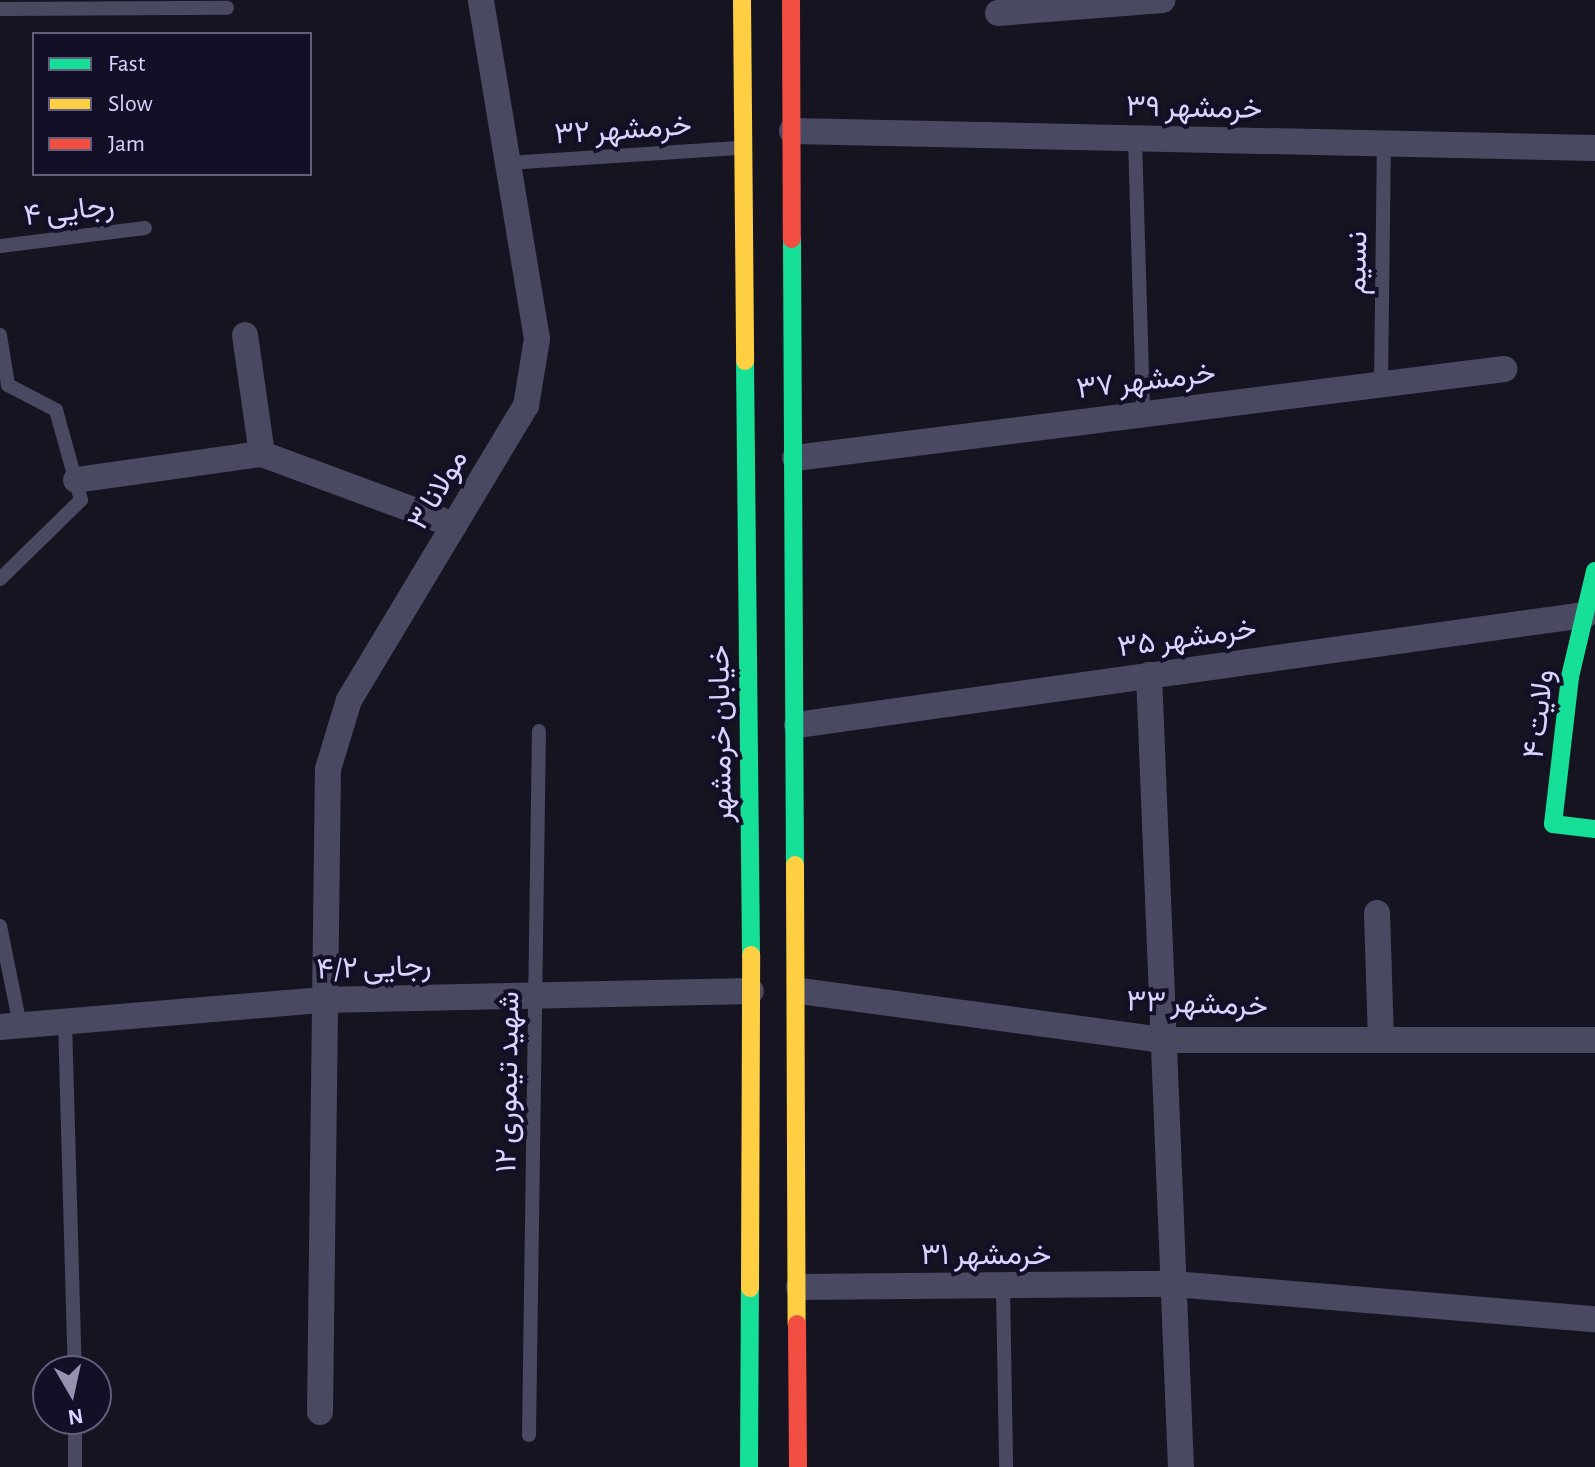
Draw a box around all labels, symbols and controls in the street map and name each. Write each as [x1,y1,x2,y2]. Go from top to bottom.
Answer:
legend [32,32,312,176]
text: Fast [108,52,145,76]
street label: خرمشهر ۳۹ [1126,89,1262,127]
text: Slow [108,92,153,116]
street label: خرمشهر ۳۲ [553,107,693,153]
text: Jam [108,132,145,156]
street label: رجایی ۴ [22,188,116,234]
street label: نسیم [1338,231,1376,295]
street label: خرمشهر ۳۷ [1075,355,1217,407]
street label: مولانا ۳ [400,443,476,537]
street label: خرمشهر ۳۵ [1115,610,1259,666]
street label: خیابان خرمشهر [701,645,741,823]
street label: ولایت ۴ [1516,667,1562,761]
street label: رجایی ۴/۲ [316,948,432,988]
street label: خرمشهر ۳۳ [1126,984,1268,1024]
street label: شهید تیموری ۱۲ [488,991,528,1173]
street label: خرمشهر ۳۱ [921,1237,1051,1273]
north arrow [32,1355,112,1435]
text: N [66,1405,85,1429]

